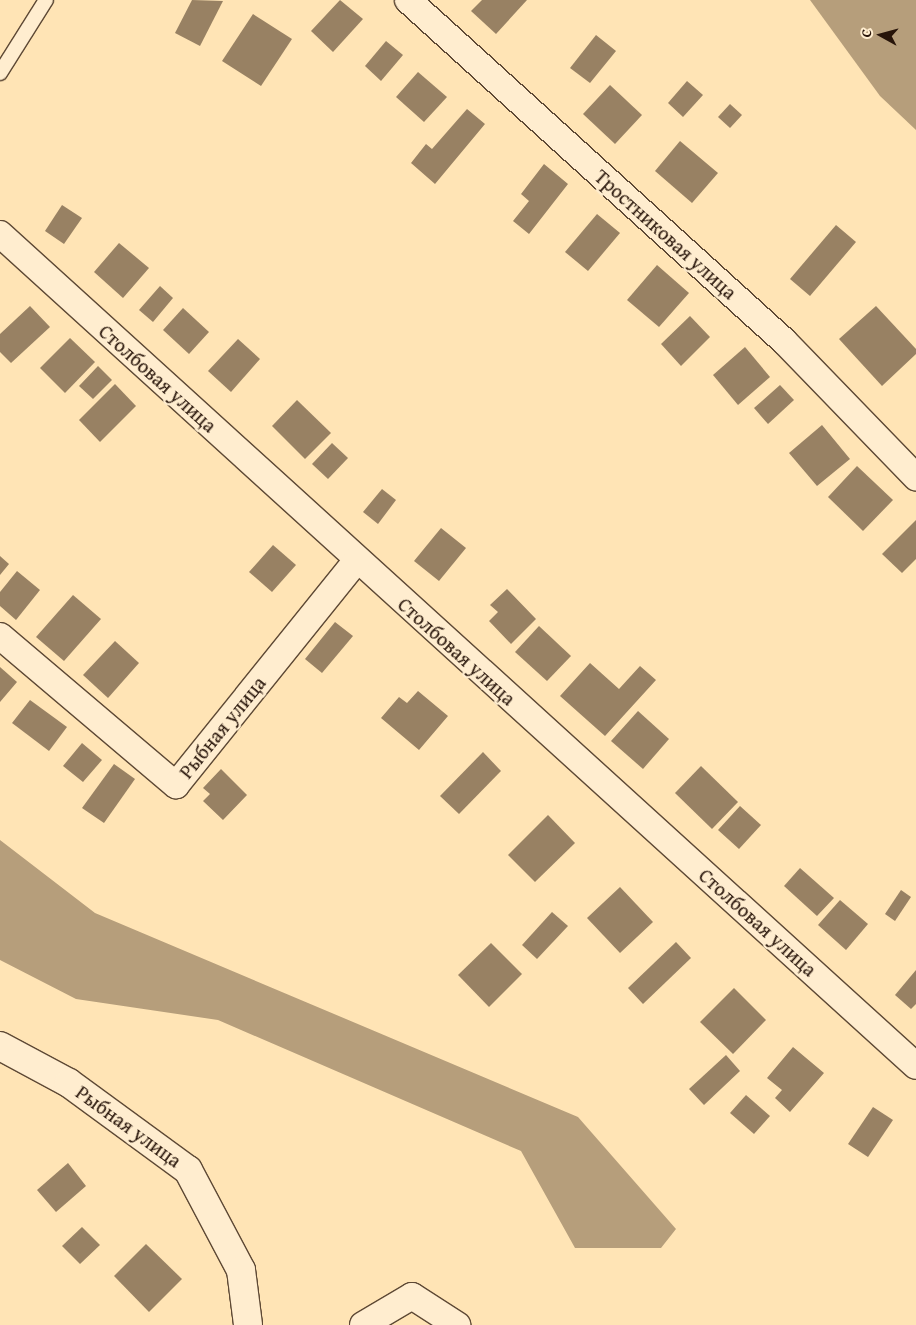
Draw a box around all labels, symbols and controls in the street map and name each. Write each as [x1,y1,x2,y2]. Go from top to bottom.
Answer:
north arrow [856,10,906,60]
text: С [856,28,877,38]
street label: Тростниковая улица [590,164,742,304]
street label: Столбовая улица [94,319,222,437]
street label: Столбовая улица [393,592,521,710]
street label: Рыбная улица [173,671,271,783]
street label: Столбовая улица [694,863,822,981]
street label: Рыбная улица [72,1080,186,1172]

